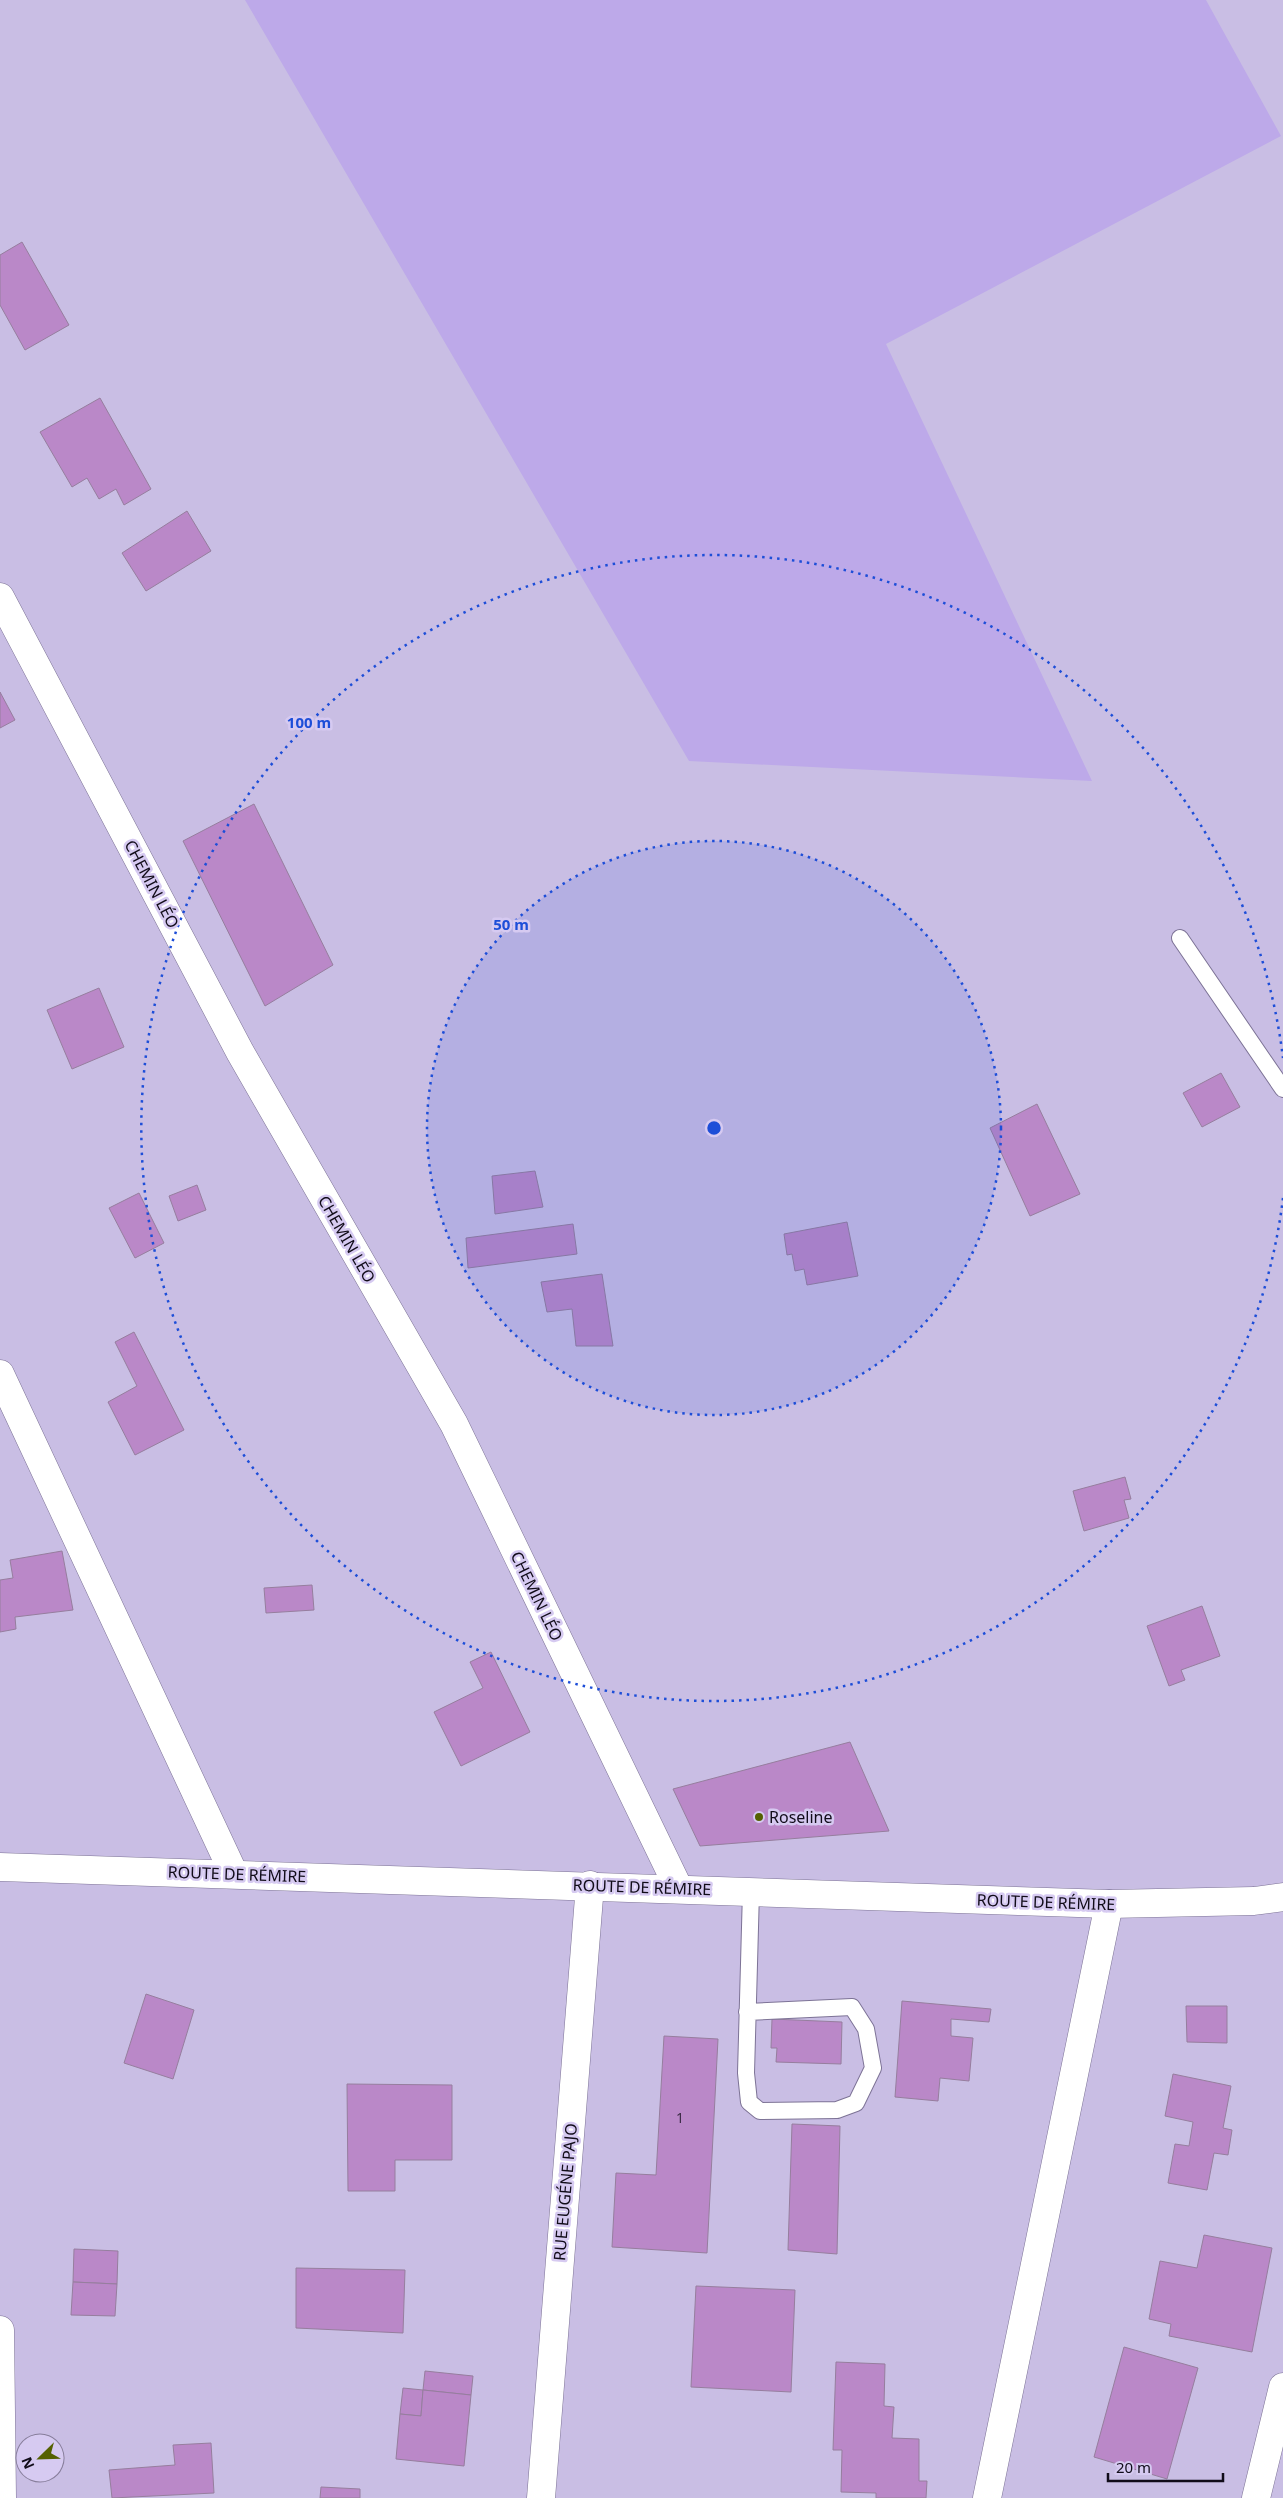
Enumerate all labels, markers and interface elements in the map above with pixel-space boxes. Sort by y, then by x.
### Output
text: 100 m [287,712,331,732]
street label: CHEMIN LÉO [120,836,184,932]
text: 50 m [493,914,529,934]
centre of rings [705,1119,723,1137]
street label: CHEMIN LÉO [313,1192,381,1286]
street label: CHEMIN LÉO [506,1548,568,1644]
place label: Roseline [769,1806,833,1828]
marker: Roseline [753,1811,765,1823]
street label: ROUTE DE RÉMIRE [167,1861,307,1887]
street label: ROUTE DE RÉMIRE [572,1874,712,1900]
street label: ROUTE DE RÉMIRE [976,1889,1116,1915]
house number: 1 [676,2108,684,2127]
street label: RUE EUGÉNE PAJO [548,2122,582,2262]
north arrow [15,2433,65,2483]
scale bar [1108,2450,1223,2482]
text: N [17,2454,39,2472]
text: 20 m [1116,2457,1151,2477]

